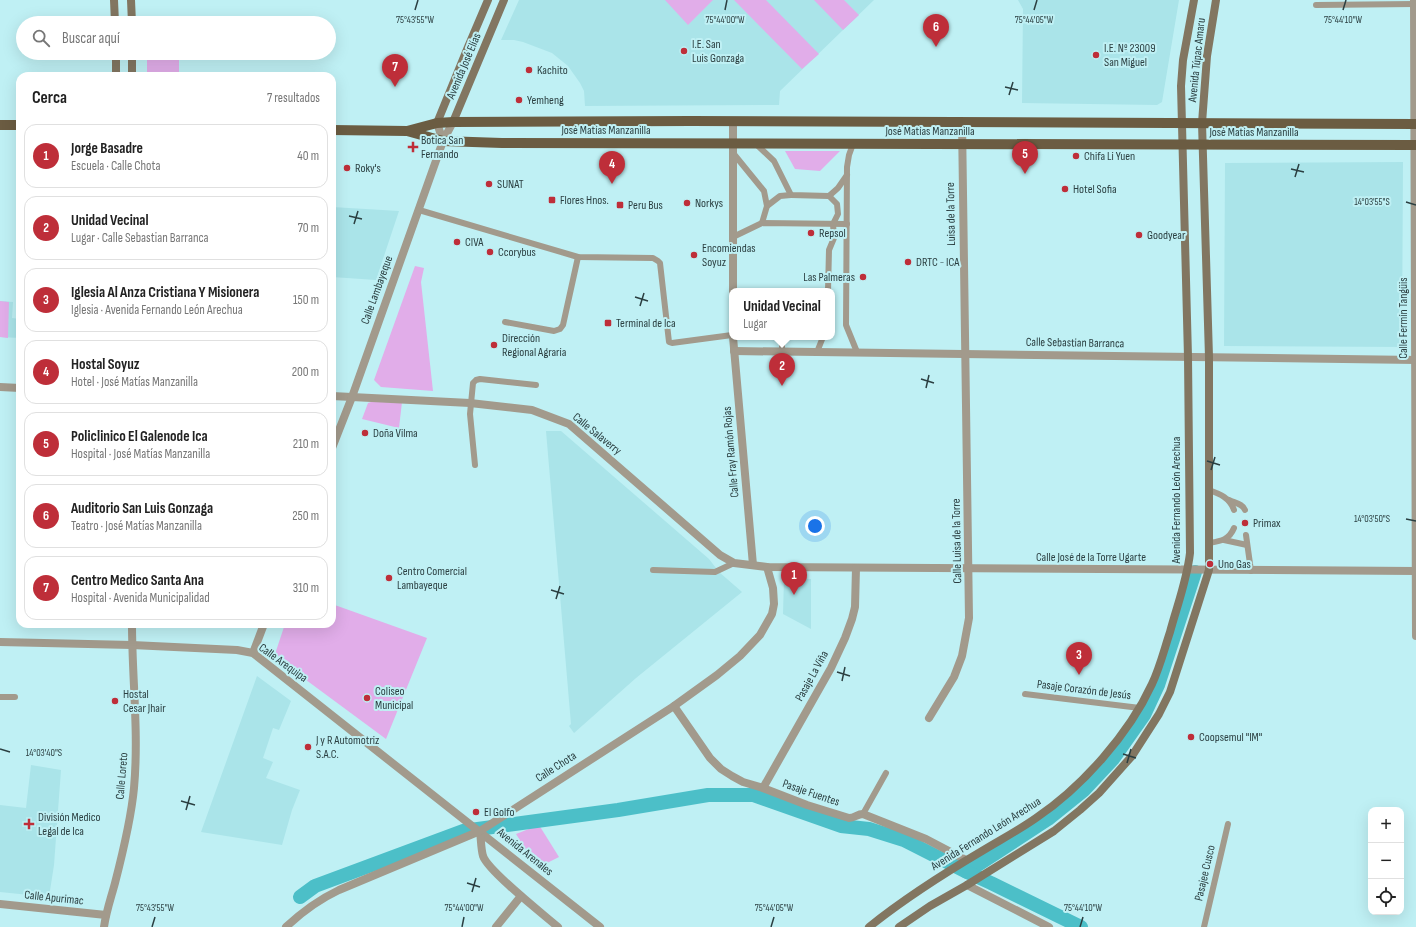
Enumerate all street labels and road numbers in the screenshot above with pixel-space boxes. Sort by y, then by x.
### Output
street label: Avenida Túpac Amaru [1185,17,1209,104]
street label: Avenida José Elías [443,31,485,102]
street label: José Matías Manzanilla [560,123,651,138]
street label: José Matías Manzanilla [884,124,975,139]
street label: José Matías Manzanilla [1208,125,1299,140]
street label: Luisa de la Torre [943,182,959,246]
street label: Calle Lambayeque [358,253,396,326]
street label: Calle Fermín Tangüis [1396,277,1411,359]
street label: Calle Sebastian Barranca [1026,335,1125,351]
street label: Calle Fray Ramón Rojas [720,406,742,498]
street label: Calle Salaverry [569,410,625,459]
street label: Avenida Fernando León Arechua [1169,436,1184,564]
street label: Calle Luisa de la Torre [949,498,965,584]
street label: Calle José de la Torre Ugarte [1036,550,1146,565]
street label: Calle Arequipa [256,640,311,686]
street label: Pasaje La Viña [792,648,832,704]
street label: Pasaje Corazón de Jesús [1036,677,1132,703]
street label: Calle Chota [533,748,580,786]
street label: Calle Loreto [112,752,132,800]
street label: Pasaje Fuentes [780,776,842,810]
street label: Avenida Fernando León Arechua [927,794,1044,875]
street label: Avenida Arenales [493,824,556,879]
street label: Pasajee Cusco [1191,844,1219,902]
street label: Calle Apurimac [24,887,85,909]

